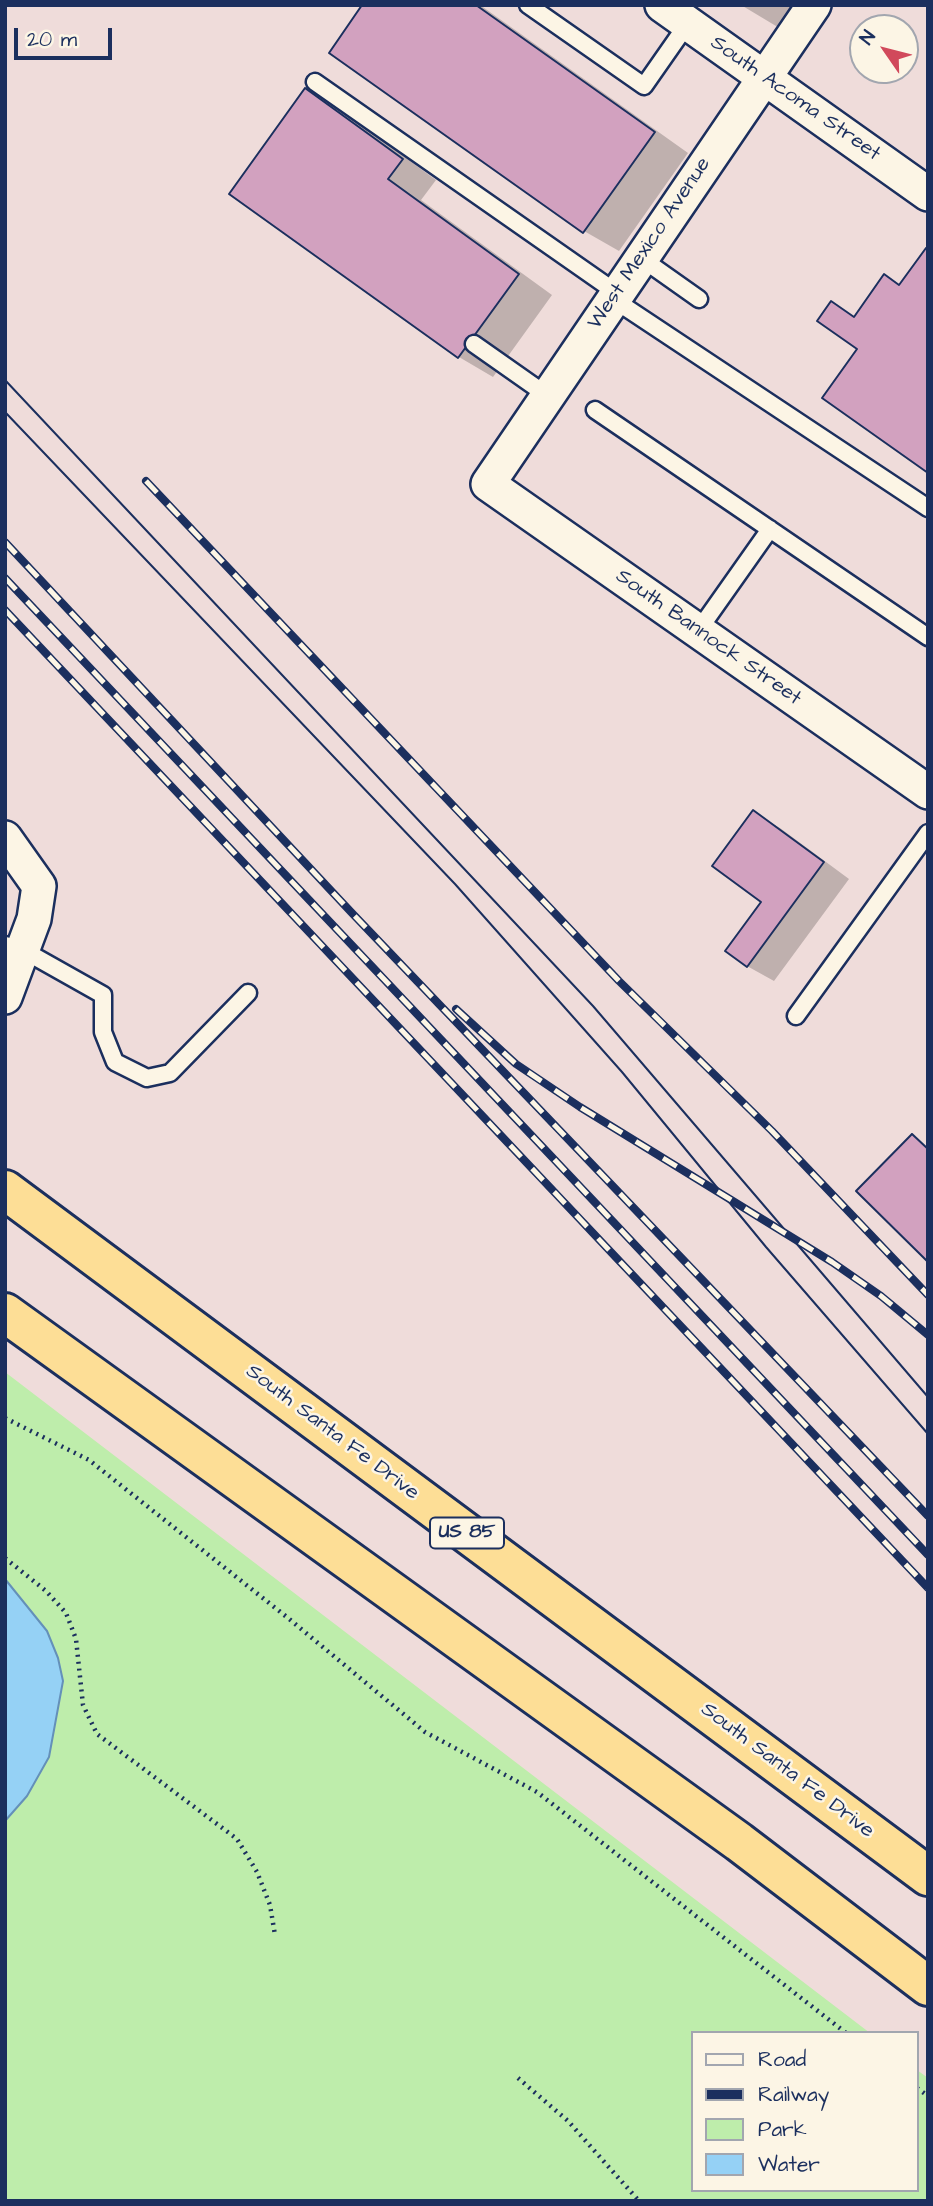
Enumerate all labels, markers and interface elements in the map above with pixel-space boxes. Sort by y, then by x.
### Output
scale bar [18,14,116,58]
north arrow [849,14,919,84]
text: 20 m [27,25,77,54]
text: N [854,25,882,50]
street label: South Acoma Street [705,31,885,167]
street label: West Mexico Avenue [583,153,717,335]
street label: South Bannock Street [610,564,806,712]
street label: South Santa Fe Drive [240,1360,424,1506]
road number: US 85 [430,1518,504,1548]
street label: South Santa Fe Drive [695,1698,879,1844]
legend [692,2031,919,2192]
text: Road [758,2045,806,2074]
text: Railway [758,2080,829,2109]
text: Park [758,2115,807,2144]
text: Water [758,2150,820,2179]

